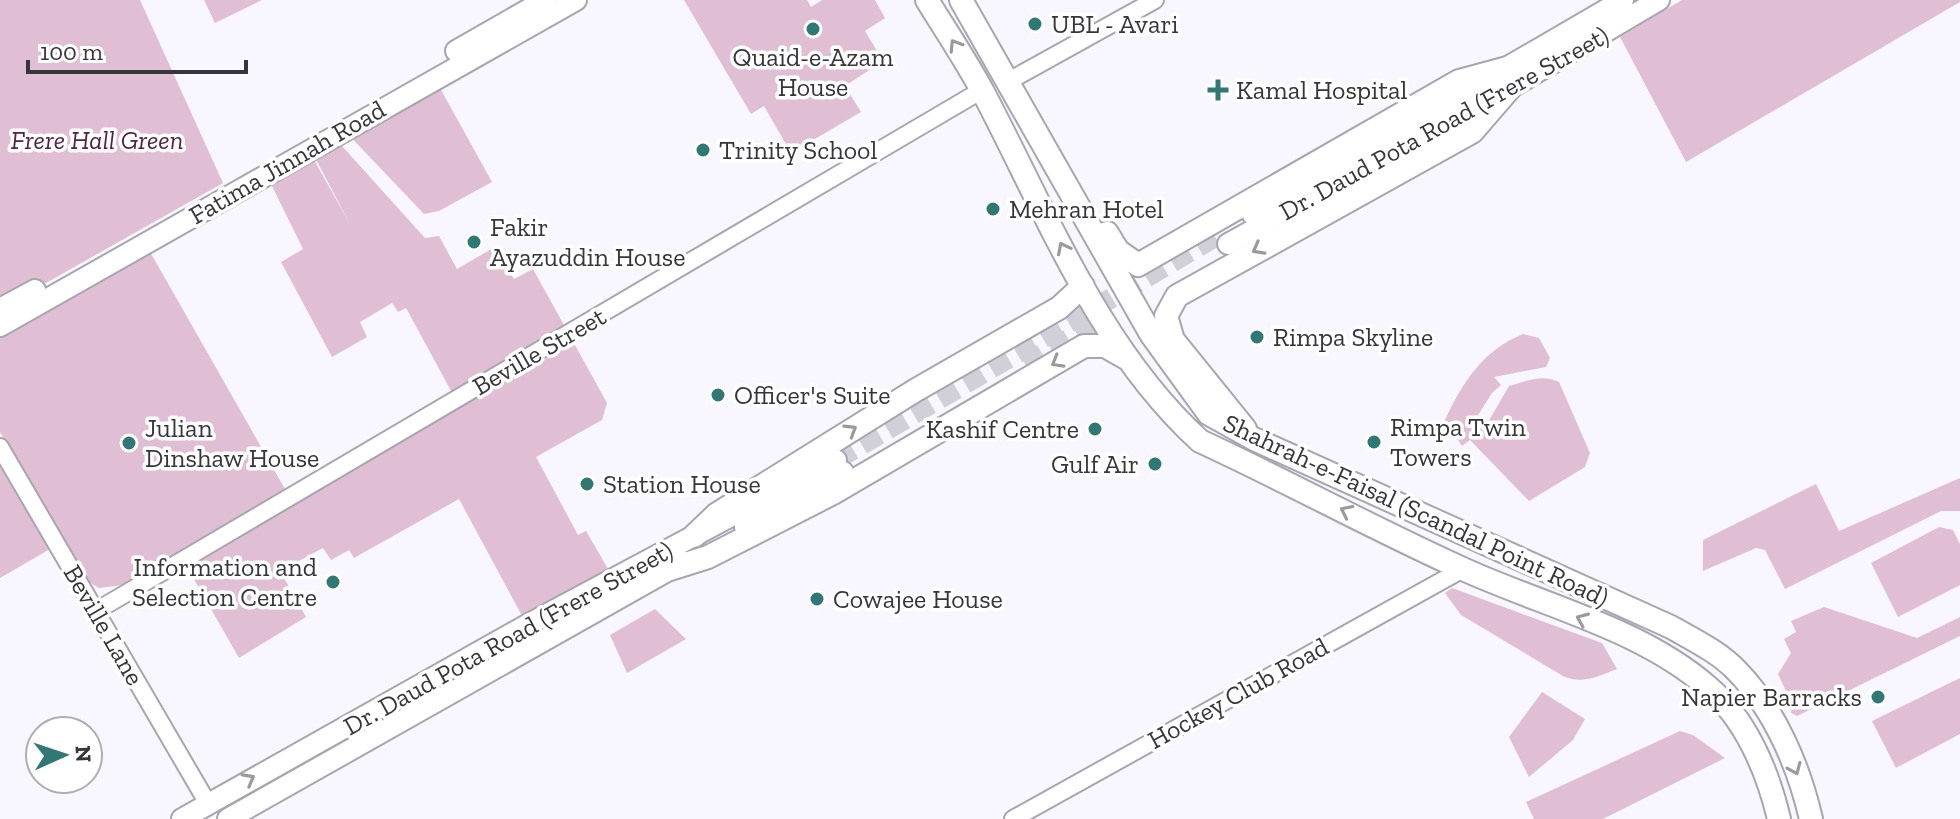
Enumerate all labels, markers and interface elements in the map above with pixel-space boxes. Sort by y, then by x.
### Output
place label: UBL - Avari [1051,8,1179,40]
marker: UBL - Avari [1026,15,1044,33]
street label: Dr. Daud Pota Road (Frere Street) [1274,19,1614,227]
marker: Quaid-e-Azam House [804,20,822,38]
scale bar [28,24,246,74]
text: 100 m [40,37,103,66]
one-way arrow [949,39,964,54]
place label: Quaid-e-Azam House [733,41,894,103]
place label: Kamal Hospital [1236,74,1408,106]
marker: Kamal Hospital [1207,79,1229,101]
street label: Fatima Jinnah Road [183,93,391,231]
park label: Frere Hall Green [11,124,183,156]
place label: Trinity School [719,134,877,166]
marker: Trinity School [694,141,712,159]
place label: Mehran Hotel [1009,193,1164,225]
marker: Mehran Hotel [984,200,1002,218]
place label: Fakir Ayazuddin House [490,211,685,273]
marker: Fakir Ayazuddin House [465,233,483,251]
one-way arrow [1252,239,1267,255]
one-way arrow [1058,241,1073,256]
street label: Beville Street [467,300,612,402]
place label: Rimpa Skyline [1273,321,1433,353]
marker: Rimpa Skyline [1248,328,1266,346]
one-way arrow [1051,352,1066,368]
place label: Officer's Suite [734,379,890,411]
marker: Officer's Suite [709,386,727,404]
street label: Shahrah-e-Faisal (Scandal Point Road) [1218,406,1614,614]
place label: Rimpa Twin Towers [1390,411,1526,473]
place label: Julian Dinshaw House [145,412,319,474]
place label: Kashif Centre [926,413,1079,445]
marker: Kashif Centre [1086,420,1104,438]
one-way arrow [842,425,857,440]
marker: Rimpa Twin Towers [1365,433,1383,451]
marker: Julian Dinshaw House [120,434,138,452]
place label: Gulf Air [1051,448,1139,480]
marker: Gulf Air [1146,455,1164,473]
place label: Station House [603,468,761,500]
marker: Station House [578,475,596,493]
one-way arrow [1339,505,1354,521]
street label: Dr. Daud Pota Road (Frere Street) [338,534,678,742]
place label: Information and Selection Centre [132,551,317,613]
street label: Beville Lane [57,559,151,691]
marker: Information and Selection Centre [324,573,342,591]
place label: Cowajee House [833,583,1003,615]
marker: Cowajee House [808,590,826,608]
one-way arrow [1576,612,1590,628]
street label: Hockey Club Road [1142,630,1334,756]
place label: Napier Barracks [1681,681,1862,713]
marker: Napier Barracks [1869,688,1887,706]
north arrow [24,715,104,795]
text: N [70,745,97,763]
one-way arrow [1785,761,1801,775]
one-way arrow [240,773,255,789]

